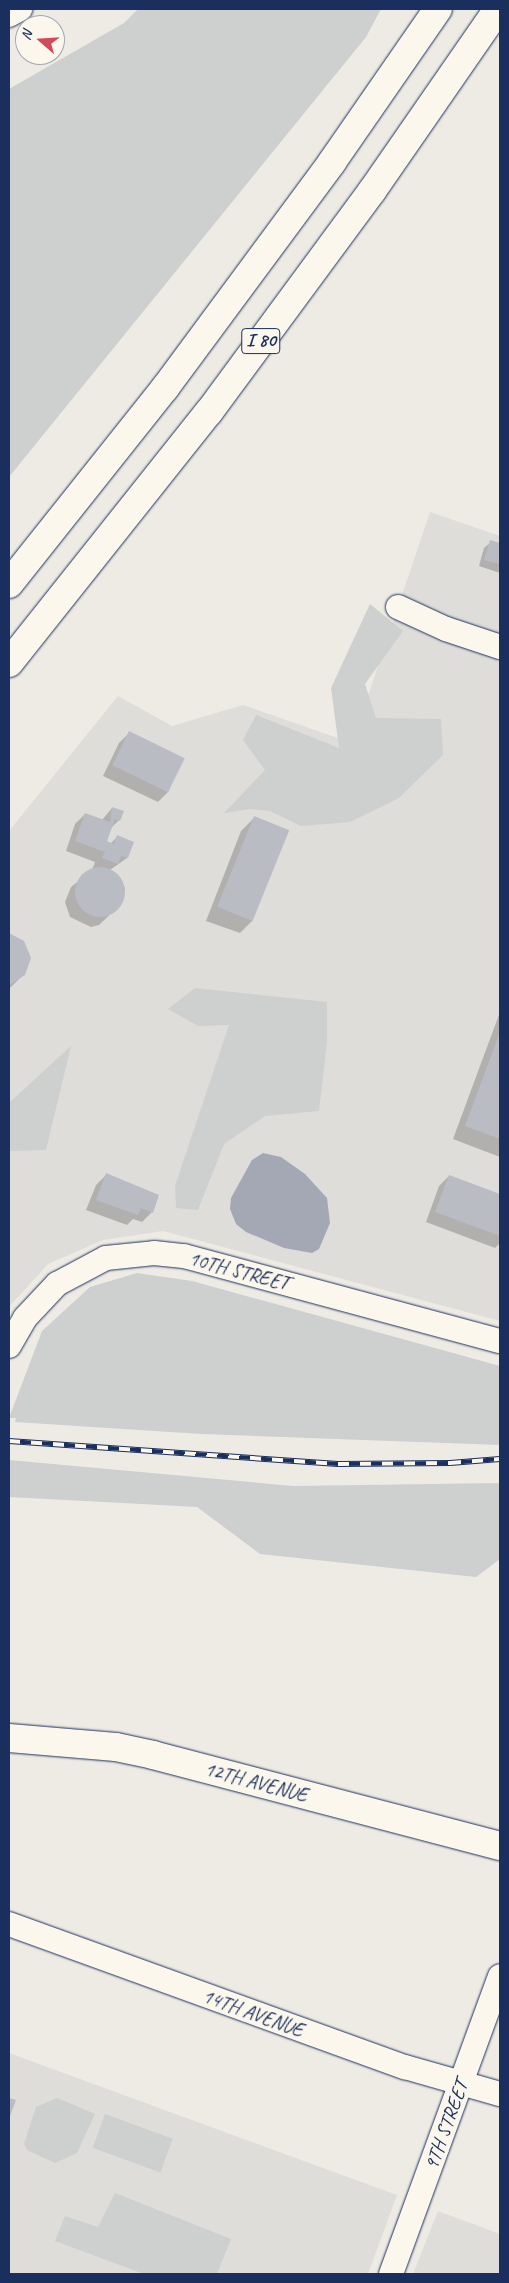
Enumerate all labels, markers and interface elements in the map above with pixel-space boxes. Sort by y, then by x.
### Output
north arrow [15,15,65,65]
text: N [17,28,36,42]
road number: I 80 [241,324,281,358]
street label: 10TH STREET [187,1246,291,1296]
street label: 12TH AVENUE [203,1757,309,1807]
street label: 14TH AVENUE [200,1984,306,2042]
street label: 9TH STREET [419,2077,473,2173]

